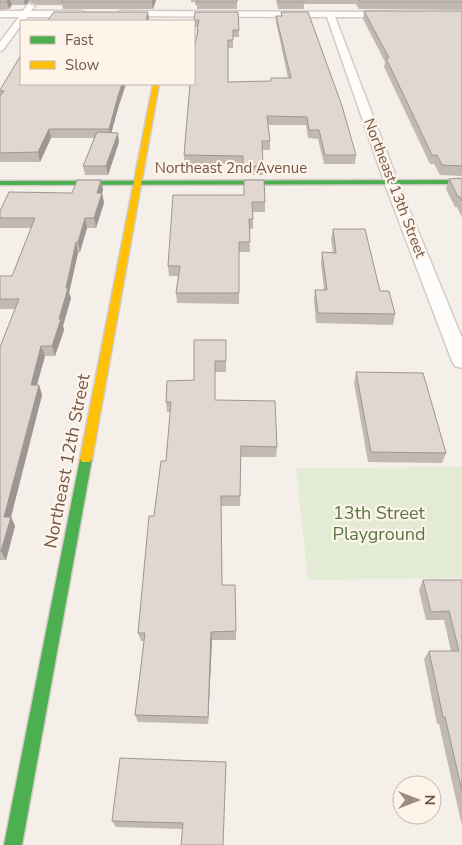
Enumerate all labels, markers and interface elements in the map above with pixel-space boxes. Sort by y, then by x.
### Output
legend [20,20,195,85]
text: Fast [65,30,94,50]
text: Slow [65,55,100,75]
street label: Northeast 13th Street [359,115,431,261]
street label: Northeast 2nd Avenue [155,158,307,178]
street label: Northeast 12th Street [38,371,96,550]
park label: 13th Street Playground [333,501,426,546]
north arrow [392,775,442,825]
text: N [420,795,439,805]

